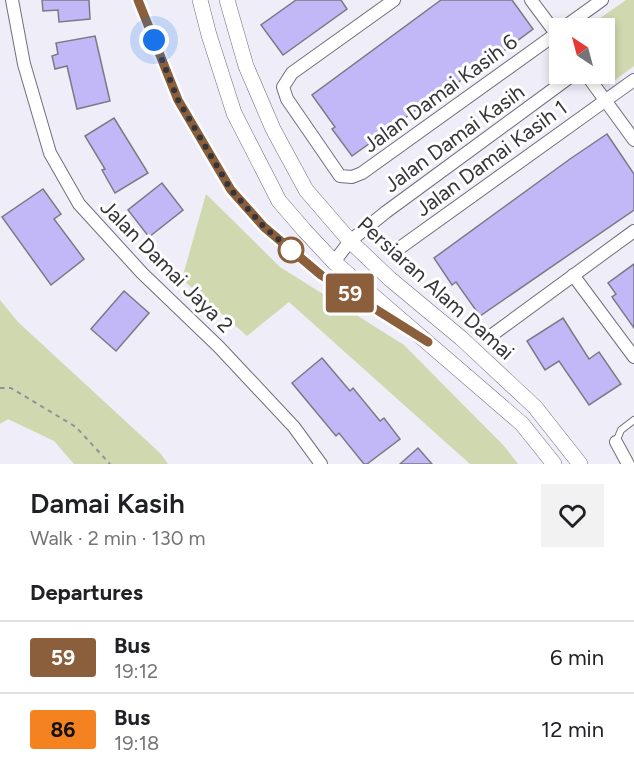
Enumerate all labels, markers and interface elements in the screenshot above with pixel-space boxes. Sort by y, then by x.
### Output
north arrow [549,18,615,84]
map controls [549,18,615,84]
your location [139,25,169,55]
street label: Jalan Damai Kasih 6 [358,29,522,157]
street label: Jalan Damai Kasih [379,79,529,197]
street label: Jalan Damai Kasih 1 [410,95,572,221]
street label: Jalan Damai Jaya 2 [95,194,239,338]
street label: Persiaran Alam Damai [353,211,519,365]
unlabelled marker [278,237,304,263]
line badge: 59 [323,274,377,312]
text: 59 [338,281,362,306]
button: heart [541,484,604,547]
text: Damai Kasih [30,486,185,520]
text: Walk · 2 min · 130 m [30,526,205,550]
text: Departures [30,579,143,606]
text: Bus [114,632,150,659]
text: 6 min [550,644,604,671]
text: 59 [51,645,75,670]
text: 19:12 [114,659,158,683]
text: Bus [114,704,150,731]
text: 12 min [541,716,604,743]
text: 86 [50,717,76,742]
text: 19:18 [114,731,159,755]

